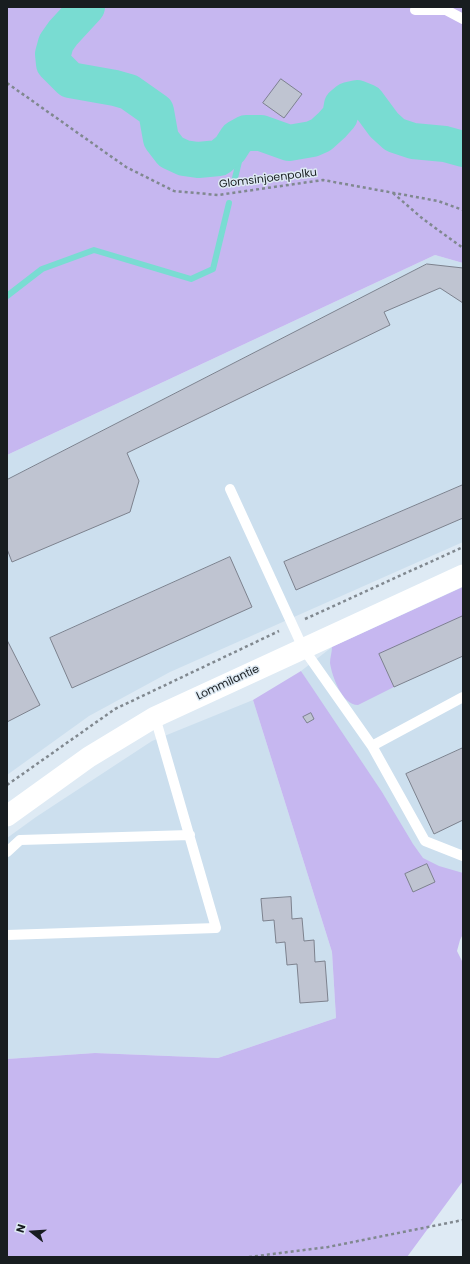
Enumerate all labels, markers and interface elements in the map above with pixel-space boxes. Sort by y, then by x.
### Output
street label: Glomsinjoenpolku [218,166,318,192]
street label: Lommilantie [194,663,262,703]
north arrow [12,1212,52,1252]
text: N [12,1222,29,1235]

